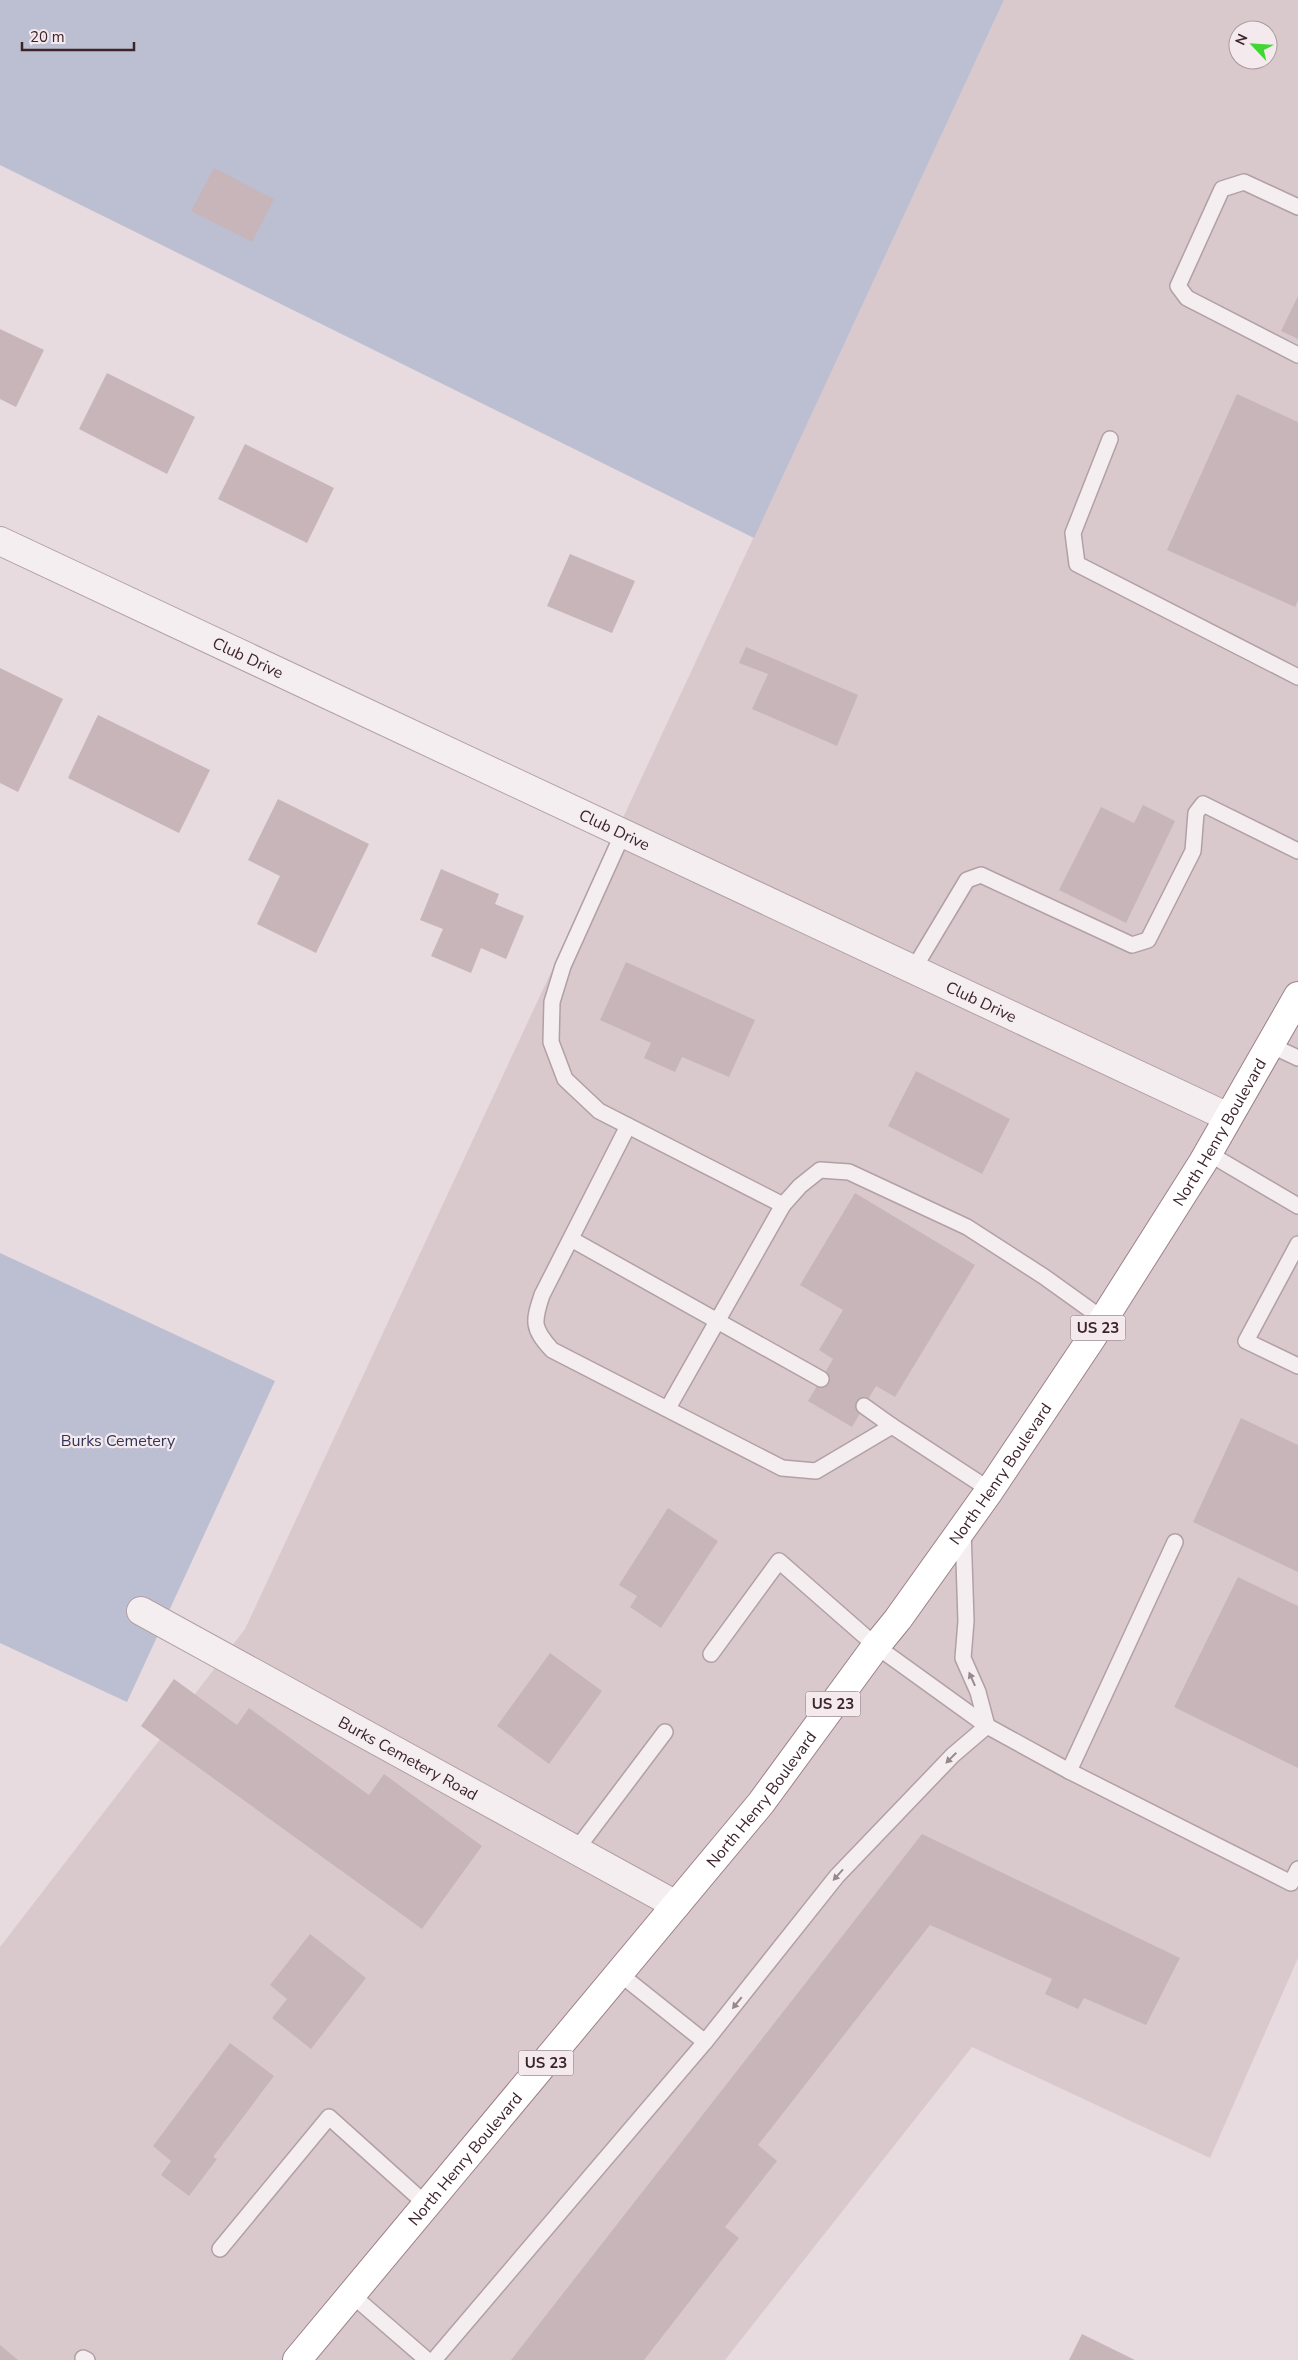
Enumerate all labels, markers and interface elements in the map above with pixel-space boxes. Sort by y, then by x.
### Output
scale bar [22,20,135,52]
north arrow [1228,20,1278,70]
text: 20 m [30,27,65,47]
text: N [1231,31,1252,48]
street label: Club Drive [209,632,287,684]
street label: Club Drive [575,804,653,856]
street label: Club Drive [942,976,1020,1028]
street label: North Henry Boulevard [1168,1055,1272,1210]
road number: US 23 [1070,1316,1126,1340]
street label: North Henry Boulevard [944,1399,1057,1550]
park label: Burks Cemetery [61,1430,176,1452]
one-way arrow [968,1672,976,1686]
road number: US 23 [806,1692,860,1716]
street label: Burks Cemetery Road [334,1712,482,1806]
street label: North Henry Boulevard [702,1727,822,1873]
one-way arrow [945,1752,957,1764]
one-way arrow [832,1869,844,1881]
one-way arrow [732,1996,743,2009]
road number: US 23 [518,2050,574,2076]
street label: North Henry Boulevard [403,2088,528,2231]

